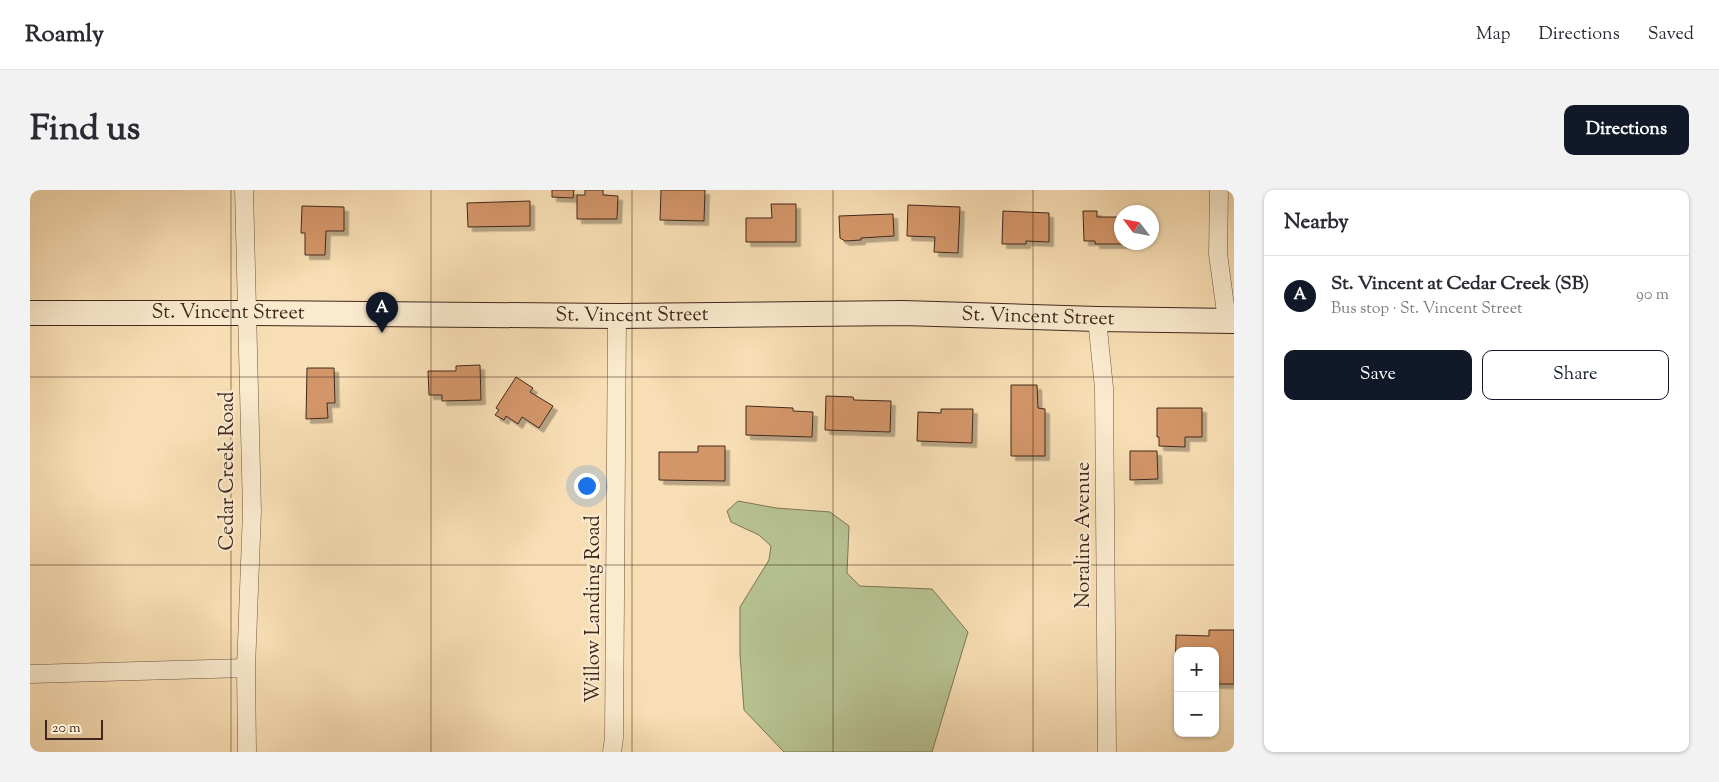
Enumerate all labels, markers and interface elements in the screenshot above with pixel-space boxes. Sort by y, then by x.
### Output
text: Roamly [25,18,104,52]
text: Map [1476,22,1511,48]
text: Directions [1539,22,1620,48]
text: Saved [1648,22,1694,48]
text: Find us [30,105,140,156]
button: Directions [1564,105,1689,155]
north arrow [1114,205,1159,250]
text: Nearby [1284,208,1349,238]
text: St. Vincent at Cedar Creek (SB) [1331,271,1589,298]
text: A [1294,284,1307,307]
text: 90 m [1636,284,1669,307]
pin: A [366,292,398,333]
text: Bus stop · St. Vincent Street [1331,298,1523,321]
street label: St. Vincent Street [151,299,305,328]
street label: St. Vincent Street [961,300,1115,334]
street label: St. Vincent Street [555,301,709,331]
button: Save [1284,350,1472,400]
button: Share [1482,350,1669,400]
street label: Cedar Creek Road [214,392,243,550]
street label: Noraline Avenue [1070,462,1099,608]
your location [574,473,600,499]
street label: Willow Landing Road [580,515,609,703]
map controls [1174,647,1219,737]
button: + [1174,647,1219,692]
button: − [1174,692,1219,737]
scale bar [45,717,102,740]
text: 20 m [52,719,81,739]

